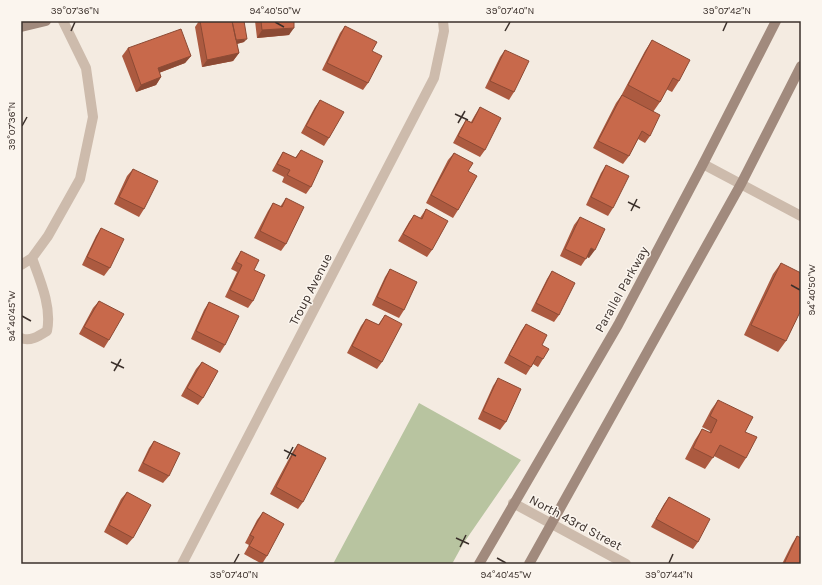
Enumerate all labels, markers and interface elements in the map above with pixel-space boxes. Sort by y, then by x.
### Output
text: 39°07'36"N [51,5,99,17]
text: 94°40'50"W [249,5,301,17]
text: 39°07'40"N [486,5,534,17]
text: 39°07'42"N [703,5,751,17]
text: 39°07'36"N [6,102,18,150]
street label: Parallel Parkway [592,244,651,335]
street label: Troup Avenue [286,250,335,328]
text: 94°40'50"W [806,264,818,316]
text: 94°40'45"W [6,291,18,341]
street label: North 43rd Street [527,492,625,553]
text: 39°07'40"N [210,569,258,581]
text: 94°40'45"W [481,569,531,581]
text: 39°07'44"N [645,569,693,581]

